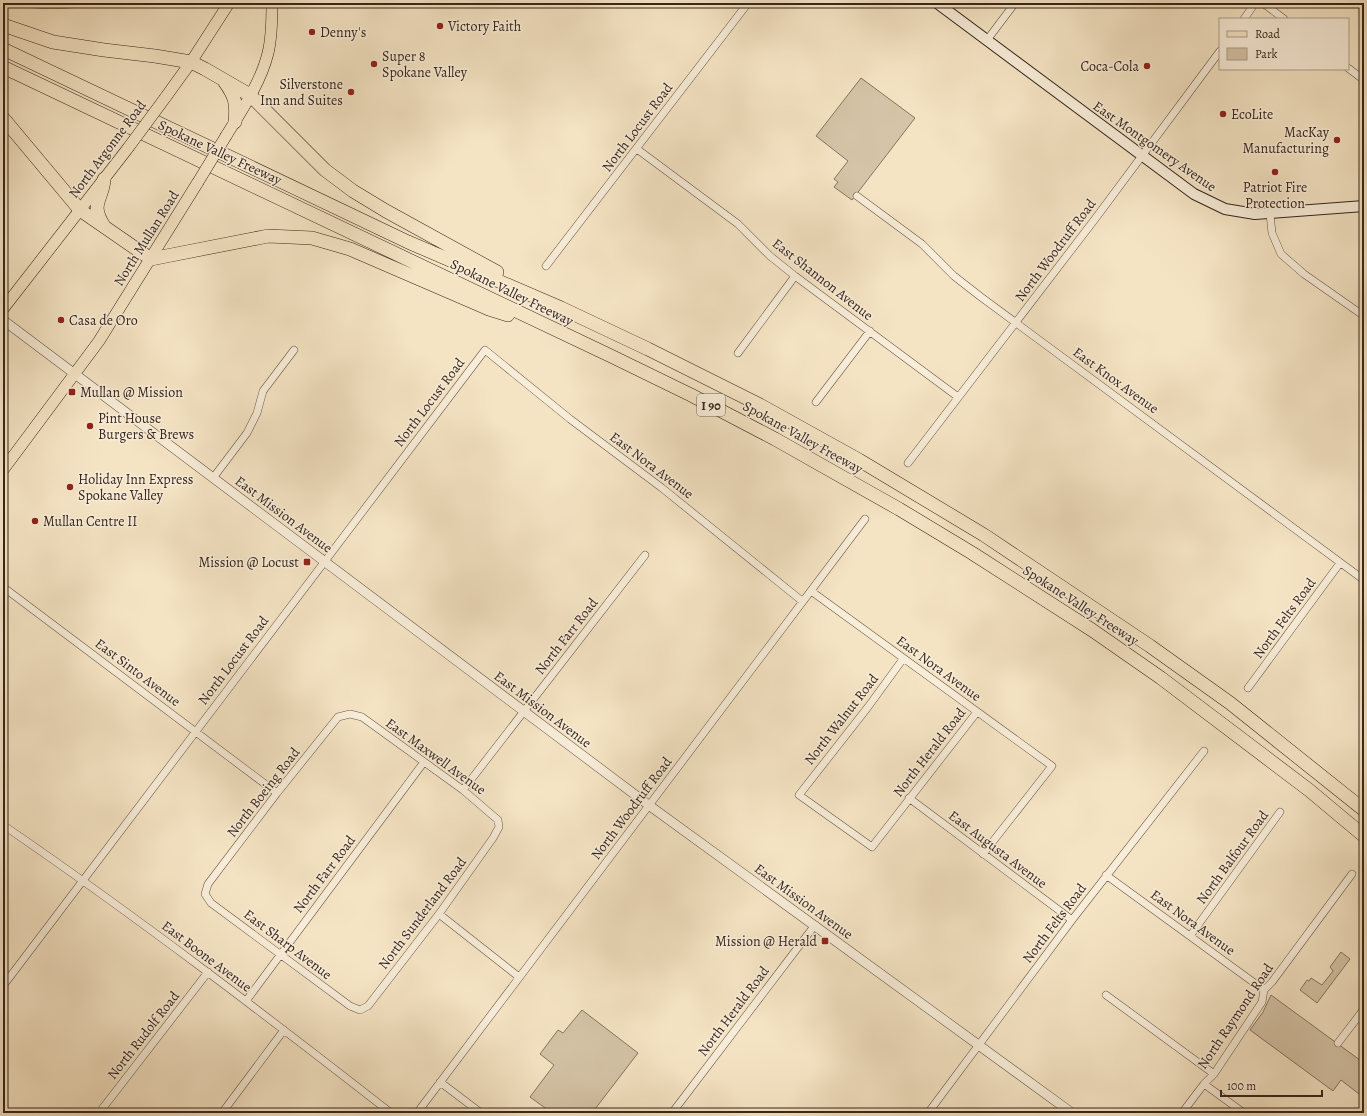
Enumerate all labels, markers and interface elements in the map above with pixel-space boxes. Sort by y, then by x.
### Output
place label: Victory Faith [447,17,522,36]
legend [1219,18,1349,70]
marker: Victory Faith [435,21,445,31]
place label: Denny's [320,23,366,42]
text: Road [1255,26,1281,42]
marker: Denny's [307,27,317,37]
text: Park [1255,46,1278,62]
place label: Super 8 Spokane Valley [382,47,468,82]
place label: Coca-Cola [1081,57,1139,76]
marker: Super 8 Spokane Valley [369,59,379,69]
marker: Coca-Cola [1142,61,1152,71]
place label: Silverstone Inn and Suites [260,75,343,110]
street label: North Locust Road [598,79,677,176]
marker: Silverstone Inn and Suites [346,87,356,97]
street label: North Argonne Road [64,96,151,202]
street label: East Montgomery Avenue [1089,97,1220,196]
place label: EcoLite [1231,105,1273,124]
marker: EcoLite [1218,109,1228,119]
street label: Spokane Valley Freeway [155,115,285,190]
place label: MacKay Manufacturing [1242,123,1330,158]
marker: MacKay Manufacturing [1332,135,1342,145]
marker: Patriot Fire Protection [1270,167,1280,177]
place label: Patriot Fire Protection [1243,178,1307,213]
street label: North Mullan Road [109,187,184,290]
street label: North Woodruff Road [1010,195,1101,306]
street label: East Shannon Avenue [768,234,877,325]
street label: Spokane Valley Freeway [447,254,577,331]
place label: Casa de Oro [69,311,138,330]
marker: Casa de Oro [56,315,66,325]
street label: East Knox Avenue [1069,343,1162,418]
street label: North Locust Road [390,354,469,451]
place label: Mullan @ Mission [80,383,183,402]
marker: Mullan @ Mission [67,387,77,397]
road number: I 90 [697,394,725,416]
street label: Spokane Valley Freeway [739,397,867,479]
place label: Pint House Burgers & Brews [98,409,194,444]
marker: Pint House Burgers & Brews [85,421,95,431]
street label: East Nora Avenue [606,428,698,503]
place label: Holiday Inn Express Spokane Valley [78,470,194,505]
street label: East Mission Avenue [231,471,336,557]
marker: Holiday Inn Express Spokane Valley [65,482,75,492]
place label: Mullan Centre II [43,512,137,531]
marker: Mullan Centre II [30,516,40,526]
place label: Mission @ Locust [198,553,299,572]
marker: Mission @ Locust [302,557,312,567]
street label: Spokane Valley Freeway [1019,561,1143,650]
street label: North Felts Road [1249,574,1320,662]
street label: North Farr Road [530,594,603,679]
street label: North Locust Road [194,612,273,709]
street label: East Nora Avenue [892,631,985,706]
street label: East Sinto Avenue [91,634,184,711]
street label: East Mission Avenue [490,666,595,752]
street label: North Walnut Road [800,669,883,769]
street label: North Herald Road [889,703,970,801]
street label: East Maxwell Avenue [382,714,490,799]
street label: North Boeing Road [222,743,305,841]
street label: North Woodruff Road [586,753,677,864]
street label: East Augusta Avenue [945,806,1051,893]
street label: North Balfour Road [1192,806,1273,908]
street label: North Farr Road [289,831,360,917]
street label: North Sunderland Road [374,853,471,973]
street label: East Mission Avenue [751,859,857,944]
street label: North Felts Road [1018,879,1091,967]
street label: East Nora Avenue [1146,885,1239,960]
street label: East Sharp Avenue [240,905,336,984]
street label: East Boone Avenue [158,916,256,997]
place label: Mission @ Herald [715,932,817,951]
marker: Mission @ Herald [820,936,830,946]
street label: North Raymond Road [1193,959,1278,1073]
street label: North Herald Road [693,962,774,1060]
street label: North Rudolf Road [103,987,184,1083]
scale bar [1221,1072,1322,1098]
text: 100 m [1227,1078,1256,1094]

